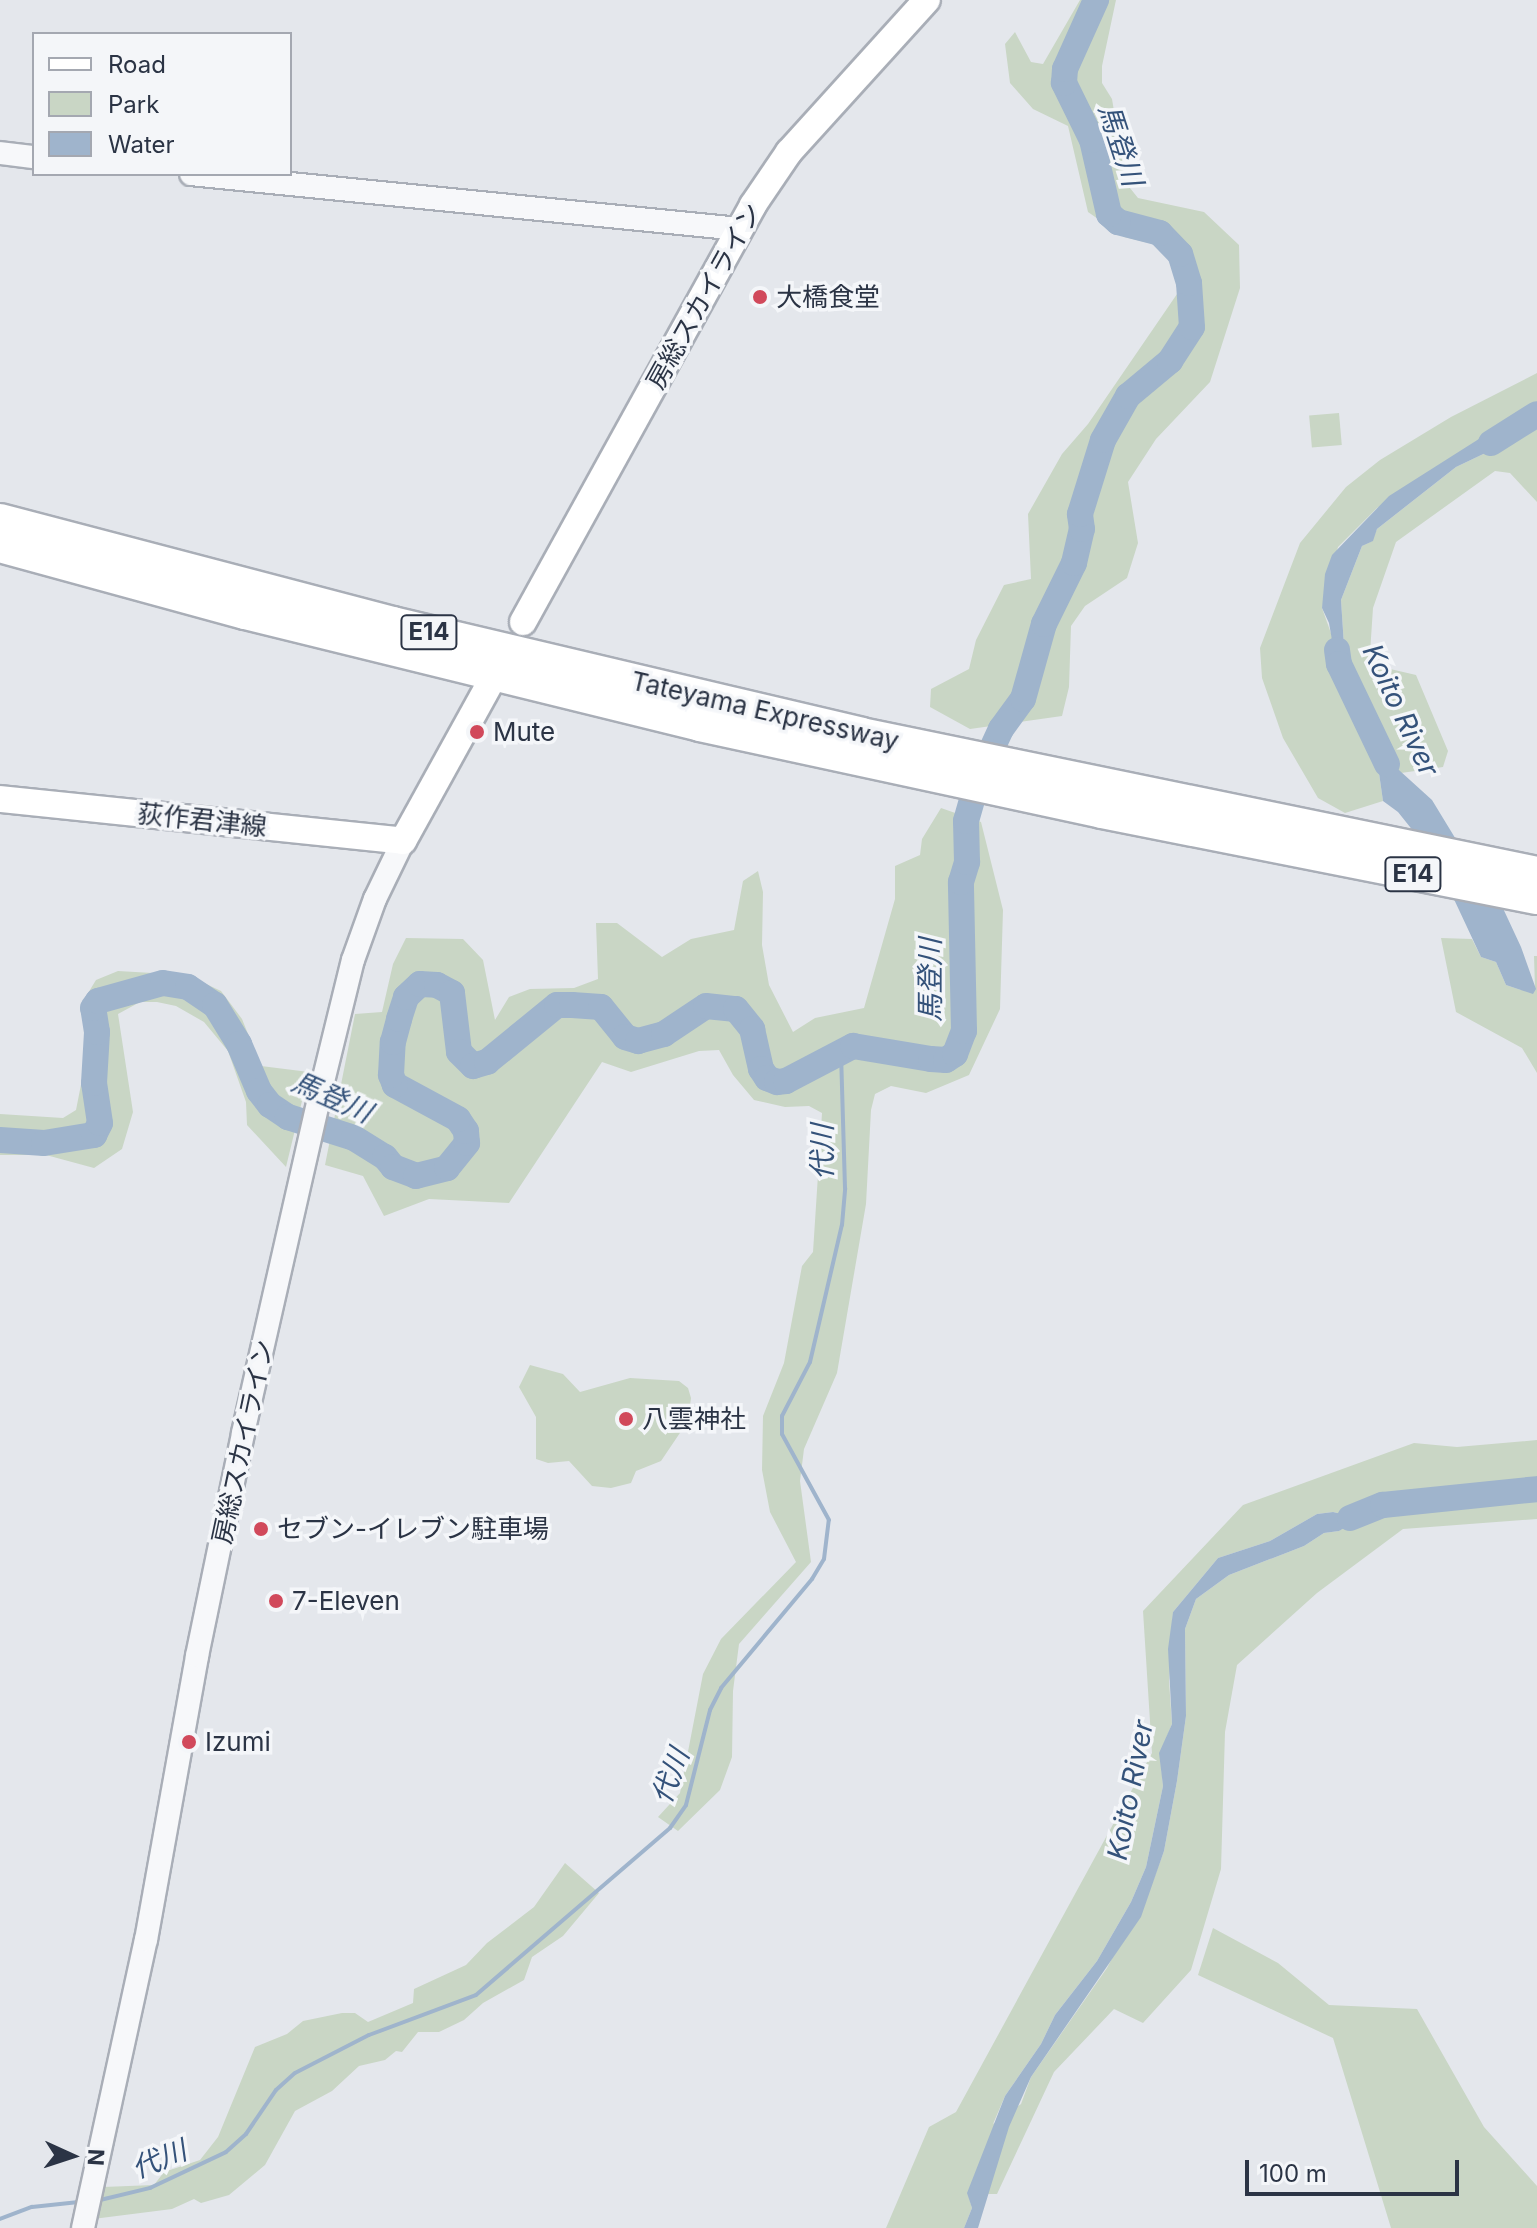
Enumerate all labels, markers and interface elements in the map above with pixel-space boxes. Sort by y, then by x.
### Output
legend [32,32,292,176]
text: Road [108,50,166,79]
text: Park [108,90,159,119]
water label: 馬登川 [1092,100,1150,190]
text: Water [108,130,175,159]
street label: 房総スカイライン [640,197,768,395]
place label: 大橋食堂 [776,281,880,313]
marker: 大橋食堂 [751,288,769,306]
road number: E14 [399,612,459,652]
water label: Koito River [1356,639,1446,781]
street label: Tateyama Expressway [628,665,902,757]
place label: Mute [493,716,555,748]
marker: Mute [468,723,486,741]
street label: 荻作君津線 [136,798,268,842]
road number: E14 [1383,854,1443,894]
water label: 馬登川 [913,938,947,1022]
water label: 馬登川 [287,1065,377,1129]
water label: 代川 [805,1124,839,1180]
street label: 房総スカイライン [206,1337,280,1547]
place label: 八雲神社 [642,1403,746,1435]
marker: 八雲神社 [617,1410,635,1428]
place label: セブン-イレブン駐車場 [277,1513,549,1545]
marker: セブン-イレブン駐車場 [252,1520,270,1538]
place label: 7-Eleven [292,1585,400,1617]
marker: 7-Eleven [267,1592,285,1610]
water label: Koito River [1100,1717,1160,1863]
place label: Izumi [205,1726,271,1758]
marker: Izumi [180,1733,198,1751]
water label: 代川 [644,1744,696,1808]
north arrow [32,2116,112,2196]
water label: 代川 [127,2133,191,2185]
scale bar [1249,2144,1463,2194]
text: N [83,2148,109,2166]
text: 100 m [1259,2159,1327,2188]

